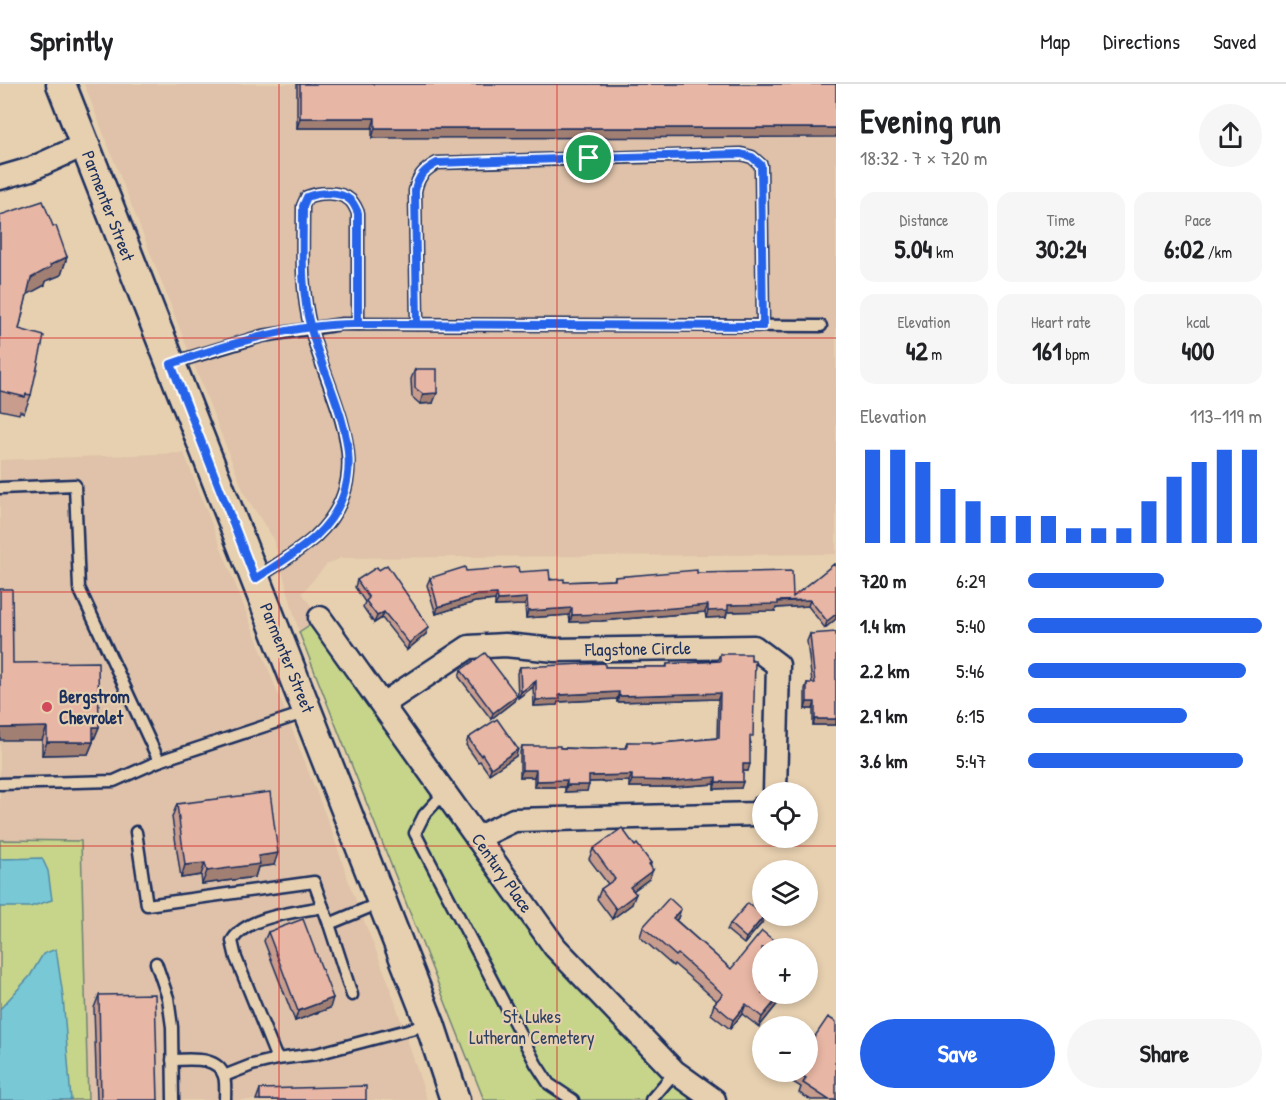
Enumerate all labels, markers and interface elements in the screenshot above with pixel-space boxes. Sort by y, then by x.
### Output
text: Sprintly [30,22,113,60]
text: Map [1040,27,1070,56]
text: Directions [1103,27,1180,56]
text: Saved [1213,27,1256,56]
text: Evening run [860,99,1001,143]
button: share [1199,104,1262,167]
pin [563,132,614,183]
icon: arrive [572,141,605,174]
text: 18:32 · 7 × 720 m [860,144,987,171]
street label: Parmenter Street [76,147,141,265]
text: Distance [900,209,948,231]
text: Time [1047,209,1075,231]
text: Pace [1185,209,1211,231]
text: 5.04 [894,231,932,266]
text: 30:24 [1035,231,1087,266]
text: 6:02 [1164,231,1204,266]
text: km [932,241,954,263]
text: /km [1204,241,1232,263]
text: Elevation [897,311,951,333]
text: Heart rate [1031,311,1091,333]
text: kcal [1186,311,1210,333]
text: 42 [906,333,928,368]
text: 161 [1032,333,1062,368]
text: 400 [1181,333,1215,368]
text: m [928,343,942,365]
text: bpm [1062,343,1090,365]
text: Elevation [860,402,926,429]
text: 113–119 m [1190,402,1262,429]
text: 720 m [860,567,906,594]
text: 6:29 [956,567,985,594]
street label: Parmenter Street [254,599,321,717]
text: 1.4 km [860,612,906,639]
text: 5:40 [956,612,986,639]
street label: Flagstone Circle [584,635,691,662]
text: 2.2 km [860,657,910,684]
text: 5:46 [956,657,985,684]
place label: Bergstrom Chevrolet [59,684,130,730]
marker: Bergstrom Chevrolet [40,700,54,714]
text: 2.9 km [860,702,907,729]
text: 6:15 [956,702,984,729]
text: 3.6 km [860,747,908,774]
text: 5:47 [956,747,987,774]
map controls [752,782,818,1082]
button: locate [752,782,818,848]
street label: Century Place [466,828,539,918]
button: layers [752,860,818,926]
button: + [752,938,818,1004]
park label: St. Lukes Lutheran Cemetery [469,1004,595,1050]
button: − [752,1016,818,1082]
button: Save [860,1019,1055,1088]
button: Share [1067,1019,1262,1088]

